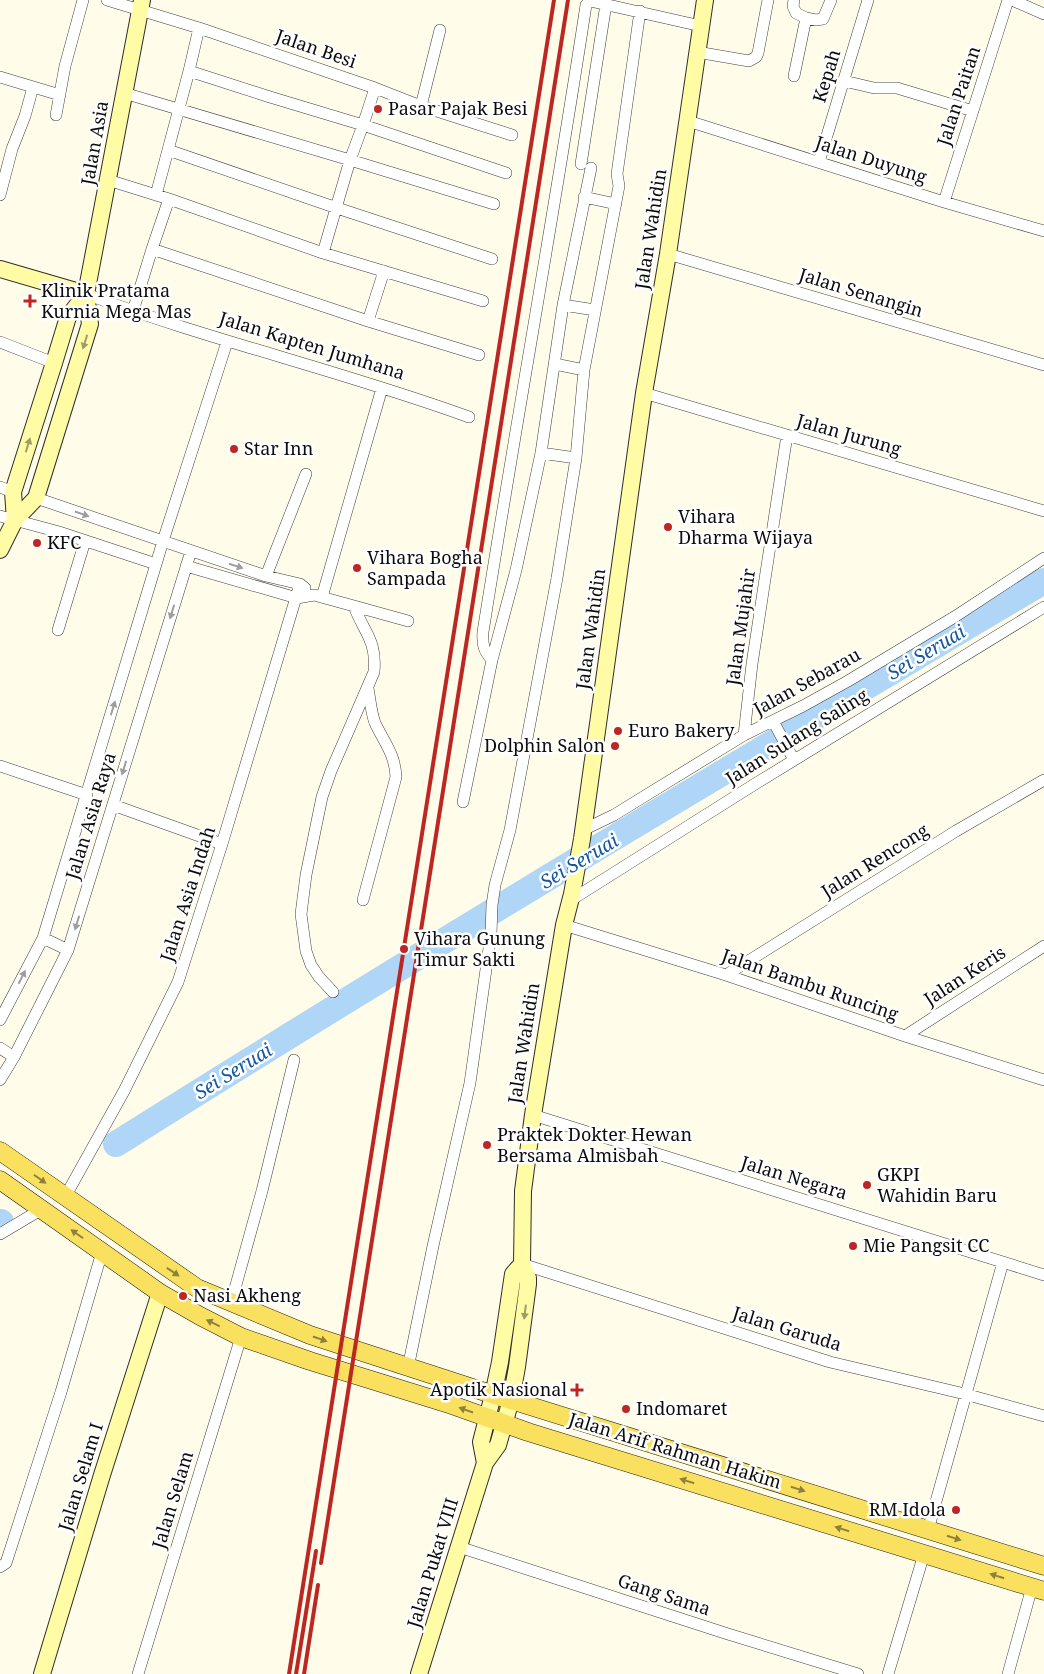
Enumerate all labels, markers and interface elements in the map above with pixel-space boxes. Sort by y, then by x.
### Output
street label: Jalan Besi [272,23,360,73]
street label: Jalan Paitan [930,42,986,150]
street label: Kepah [807,46,845,105]
place label: Pasar Pajak Besi [388,96,528,120]
street label: Jalan Asia [75,99,113,188]
marker: Pasar Pajak Besi [372,103,384,115]
street label: Jalan Duyung [811,129,930,188]
street label: Jalan Wahidin [628,166,671,292]
street label: Jalan Senangin [795,262,927,322]
place label: Klinik Pratama Kurnia Mega Mas [41,278,191,323]
marker: Klinik Pratama Kurnia Mega Mas [23,294,37,308]
street label: Jalan Kapten Jumhana [216,305,408,385]
one-way arrow [80,334,88,349]
street label: Jalan Jurung [793,407,905,460]
place label: Star Inn [244,436,314,460]
one-way arrow [24,438,32,453]
marker: Star Inn [228,443,240,455]
place label: Vihara Dharma Wijaya [678,504,813,549]
one-way arrow [75,511,90,518]
marker: Vihara Dharma Wijaya [662,521,674,533]
place label: KFC [47,530,81,554]
marker: KFC [31,537,43,549]
place label: Vihara Bogha Sampada [367,545,483,590]
marker: Vihara Bogha Sampada [351,562,363,574]
one-way arrow [229,563,244,570]
street label: Jalan Wahidin [570,566,610,692]
street label: Jalan Mujahir [720,566,760,688]
one-way arrow [168,605,175,620]
water label: Sei Seruai [882,618,970,686]
street label: Jalan Sebarau [748,642,865,721]
street label: Jalan Sulang Saling [720,682,873,790]
one-way arrow [110,700,118,715]
place label: Euro Bakery [628,718,735,742]
marker: Euro Bakery [612,725,624,737]
place label: Dolphin Salon [484,733,605,757]
marker: Dolphin Salon [609,740,621,752]
street label: Jalan Asia Raya [59,749,121,883]
one-way arrow [120,760,128,775]
street label: Jalan Rencong [815,817,933,903]
street label: Jalan Asia Indah [154,823,220,965]
water label: Sei Seruai [535,827,623,895]
one-way arrow [72,916,80,931]
place label: Vihara Gunung Timur Sakti [414,926,545,971]
street label: Jalan Keris [918,940,1010,1011]
street label: Jalan Bambu Runcing [718,942,902,1026]
marker: Vihara Gunung Timur Sakti [398,943,410,955]
one-way arrow [18,970,27,984]
street label: Jalan Wahidin [501,980,544,1106]
water label: Sei Seruai [189,1037,277,1105]
place label: Praktek Dokter Hewan Bersama Almisbah [497,1122,693,1167]
marker: Praktek Dokter Hewan Bersama Almisbah [481,1139,493,1151]
street label: Jalan Negara [737,1149,850,1205]
place label: GKPI Wahidin Baru [877,1162,997,1207]
one-way arrow [33,1174,47,1184]
marker: GKPI Wahidin Baru [861,1179,873,1191]
one-way arrow [70,1229,84,1239]
place label: Mie Pangsit CC [863,1233,989,1257]
marker: Mie Pangsit CC [847,1240,859,1252]
one-way arrow [166,1267,180,1277]
place label: Nasi Akheng [193,1283,301,1307]
marker: Nasi Akheng [177,1290,189,1302]
street label: Jalan Garuda [729,1300,845,1356]
one-way arrow [521,1304,529,1320]
one-way arrow [206,1318,220,1326]
one-way arrow [313,1336,328,1343]
place label: Apotik Nasional [430,1377,567,1401]
marker: Apotik Nasional [571,1384,583,1396]
place label: Indomaret [636,1396,727,1420]
marker: Indomaret [620,1403,632,1415]
one-way arrow [458,1406,473,1413]
street label: Jalan Arif Rahman Hakim [565,1406,785,1494]
street label: Jalan Selam I [52,1420,108,1535]
street label: Jalan Selam [146,1448,198,1552]
one-way arrow [679,1476,694,1484]
one-way arrow [791,1486,806,1494]
street label: Jalan Pukat VIII [401,1495,463,1631]
place label: RM Idola [869,1497,946,1521]
marker: RM Idola [950,1504,962,1516]
one-way arrow [834,1524,849,1532]
one-way arrow [946,1534,961,1542]
street label: Gang Sama [615,1568,714,1620]
one-way arrow [990,1572,1005,1580]

